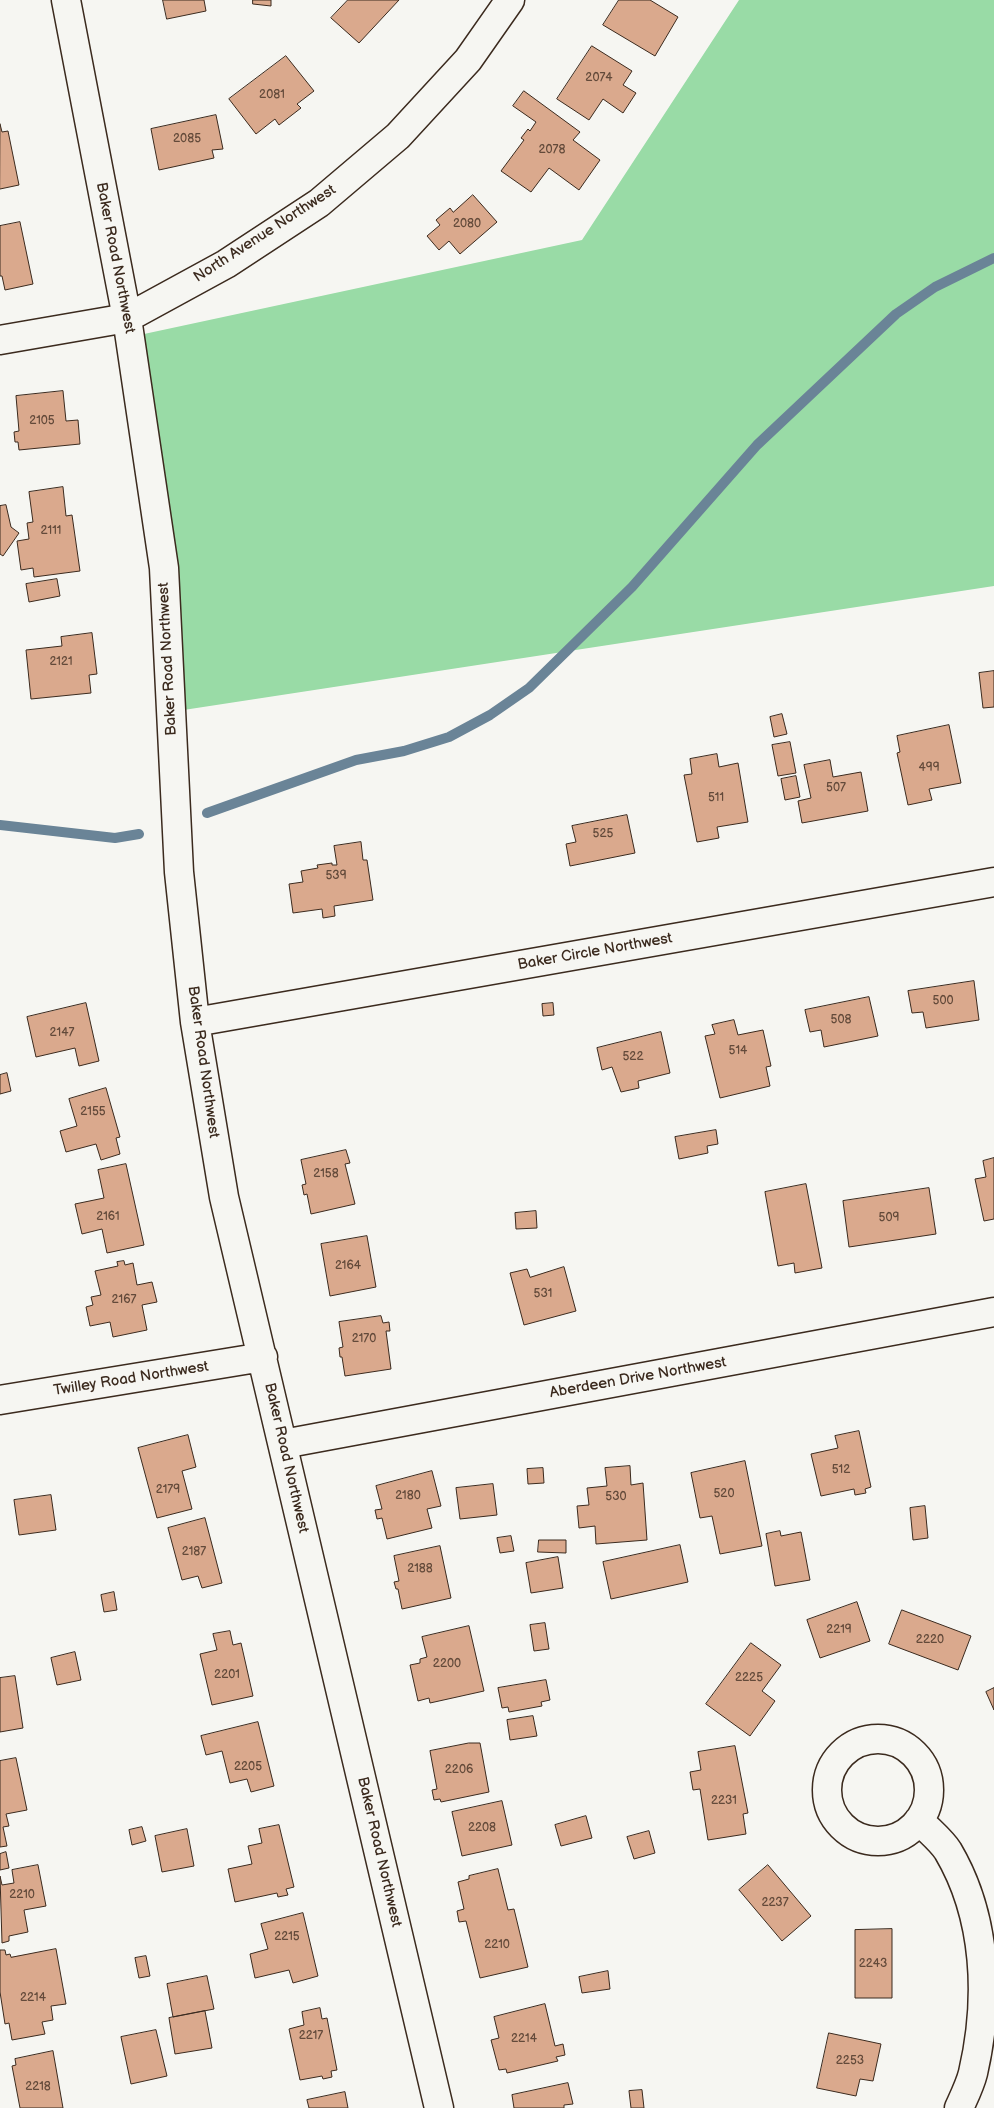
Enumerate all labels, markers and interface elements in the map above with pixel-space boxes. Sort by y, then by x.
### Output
house number: 2074 [585,71,613,85]
house number: 2081 [259,88,285,102]
house number: 2085 [173,132,201,146]
house number: 2078 [538,143,566,157]
street label: Baker Road Northwest [92,181,138,335]
street label: North Avenue Northwest [191,181,339,287]
house number: 2080 [453,217,481,231]
house number: 2105 [29,414,55,428]
house number: 2111 [41,524,61,538]
street label: Baker Road Northwest [155,582,181,736]
house number: 2121 [49,655,73,669]
house number: 499 [918,761,940,775]
house number: 507 [826,781,846,795]
house number: 511 [708,791,724,805]
house number: 525 [593,827,613,841]
house number: 539 [325,869,347,883]
street label: Baker Circle Northwest [516,930,674,974]
street label: Baker Road Northwest [183,985,223,1139]
house number: 500 [933,994,953,1008]
house number: 508 [831,1013,851,1027]
house number: 2147 [50,1026,74,1040]
house number: 514 [729,1044,747,1058]
house number: 522 [622,1050,644,1064]
house number: 2155 [80,1105,106,1119]
house number: 2158 [313,1167,339,1181]
house number: 2161 [96,1210,120,1224]
house number: 509 [879,1211,899,1225]
house number: 2164 [335,1259,361,1273]
house number: 531 [534,1287,552,1301]
house number: 2167 [112,1293,136,1307]
house number: 2170 [352,1332,376,1346]
street label: Aberdeen Drive Northwest [548,1354,728,1402]
street label: Twilley Road Northwest [52,1358,210,1400]
street label: Baker Road Northwest [260,1381,312,1535]
house number: 512 [832,1463,850,1477]
house number: 2179 [156,1483,180,1497]
house number: 520 [713,1487,735,1501]
house number: 2180 [395,1489,421,1503]
house number: 530 [605,1490,627,1504]
house number: 2187 [182,1545,206,1559]
house number: 2188 [407,1562,433,1576]
house number: 2219 [826,1623,852,1637]
house number: 2220 [916,1633,944,1647]
house number: 2200 [433,1657,461,1671]
house number: 2201 [214,1668,240,1682]
house number: 2225 [735,1671,763,1685]
house number: 2205 [234,1760,262,1774]
house number: 2206 [445,1763,473,1777]
street label: Baker Road Northwest [353,1775,405,1929]
house number: 2231 [711,1794,737,1808]
house number: 2208 [468,1821,496,1835]
house number: 2210 [9,1888,35,1902]
house number: 2237 [761,1896,789,1910]
house number: 2215 [274,1930,300,1944]
house number: 2210 [484,1938,510,1952]
house number: 2243 [859,1957,887,1971]
house number: 2214 [20,1991,46,2005]
house number: 2217 [299,2029,323,2043]
house number: 2214 [511,2032,537,2046]
house number: 2253 [836,2054,864,2068]
house number: 2218 [25,2080,51,2094]

